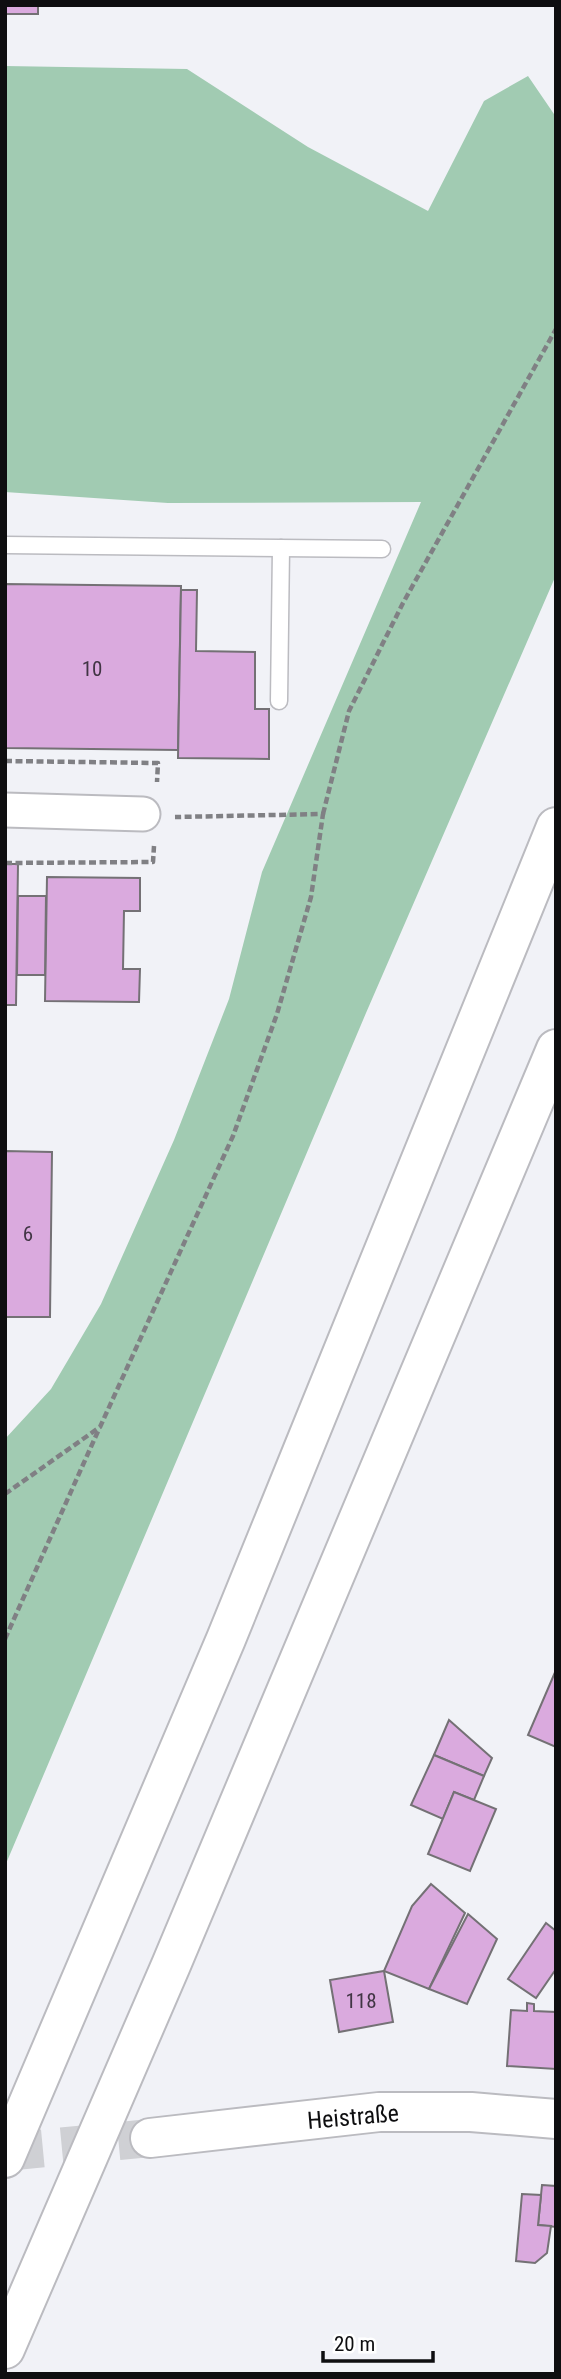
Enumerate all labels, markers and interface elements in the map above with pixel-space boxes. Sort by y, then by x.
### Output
house number: 10 [82,657,102,681]
house number: 6 [23,1222,33,1246]
house number: 118 [345,1989,377,2013]
street label: Heistraße [306,2099,400,2135]
scale bar [323,2320,433,2364]
text: 20 m [334,2332,375,2356]

